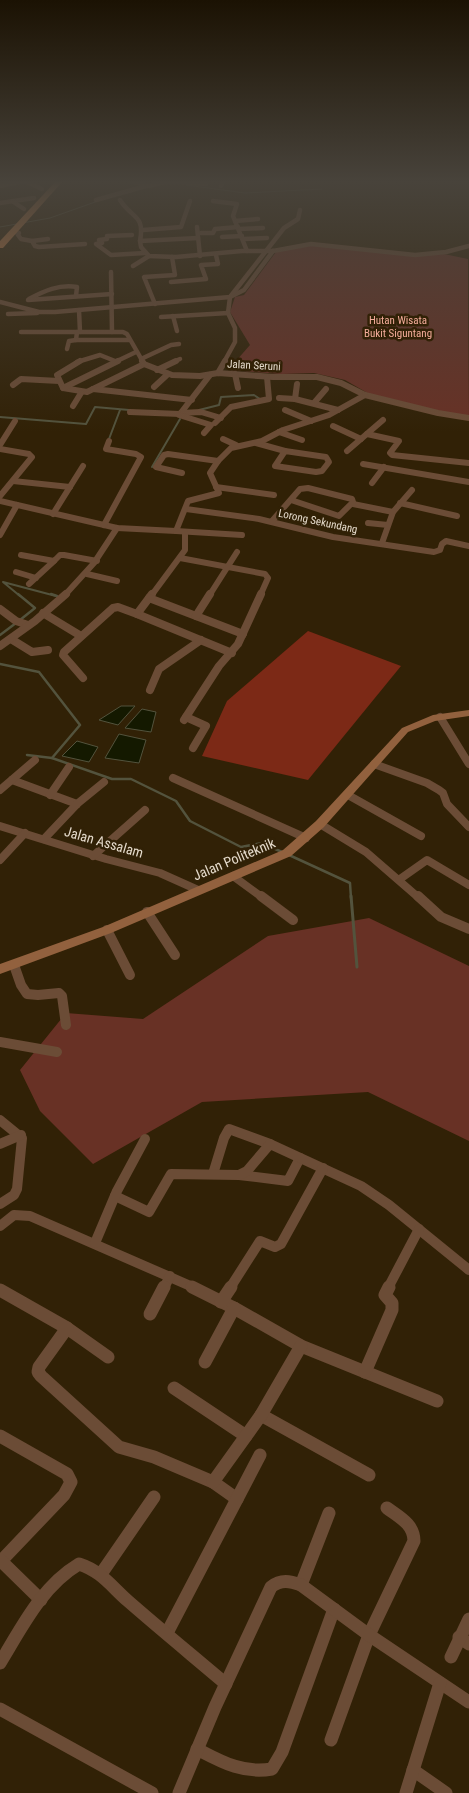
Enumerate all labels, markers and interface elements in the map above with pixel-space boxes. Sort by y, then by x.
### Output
park label: Hutan Wisata Bukit Siguntang [364,314,432,340]
street label: Jalan Seruni [227,358,281,373]
street label: Lorong Sekundang [277,507,359,536]
street label: Jalan Assalam [63,823,145,861]
street label: Jalan Politeknik [190,834,278,884]

